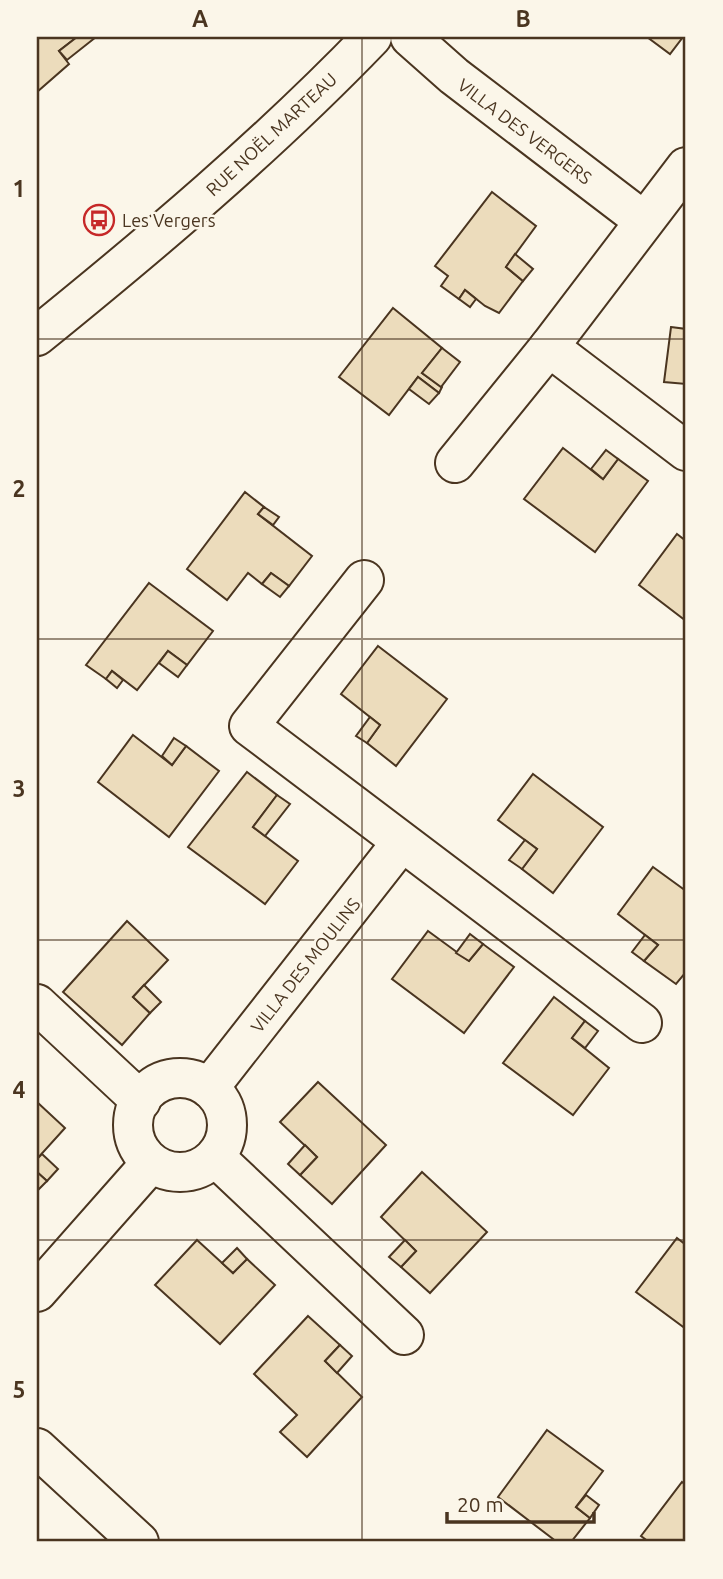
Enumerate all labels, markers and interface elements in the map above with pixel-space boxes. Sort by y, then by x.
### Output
text: A [192,6,208,31]
text: B [515,6,531,31]
street label: RUE NOËL MARTEAU [202,68,340,200]
street label: VILLA DES VERGERS [454,74,596,188]
text: 1 [13,176,25,201]
bus stop icon: Les Vergers [82,203,116,237]
place label: Les Vergers [122,210,216,230]
text: 2 [13,476,25,501]
text: 3 [13,776,25,801]
street label: VILLA DES MOULINS [246,894,364,1036]
text: 4 [13,1077,26,1102]
text: 5 [13,1377,25,1402]
scale bar [447,1481,594,1525]
text: 20 m [457,1492,504,1516]

